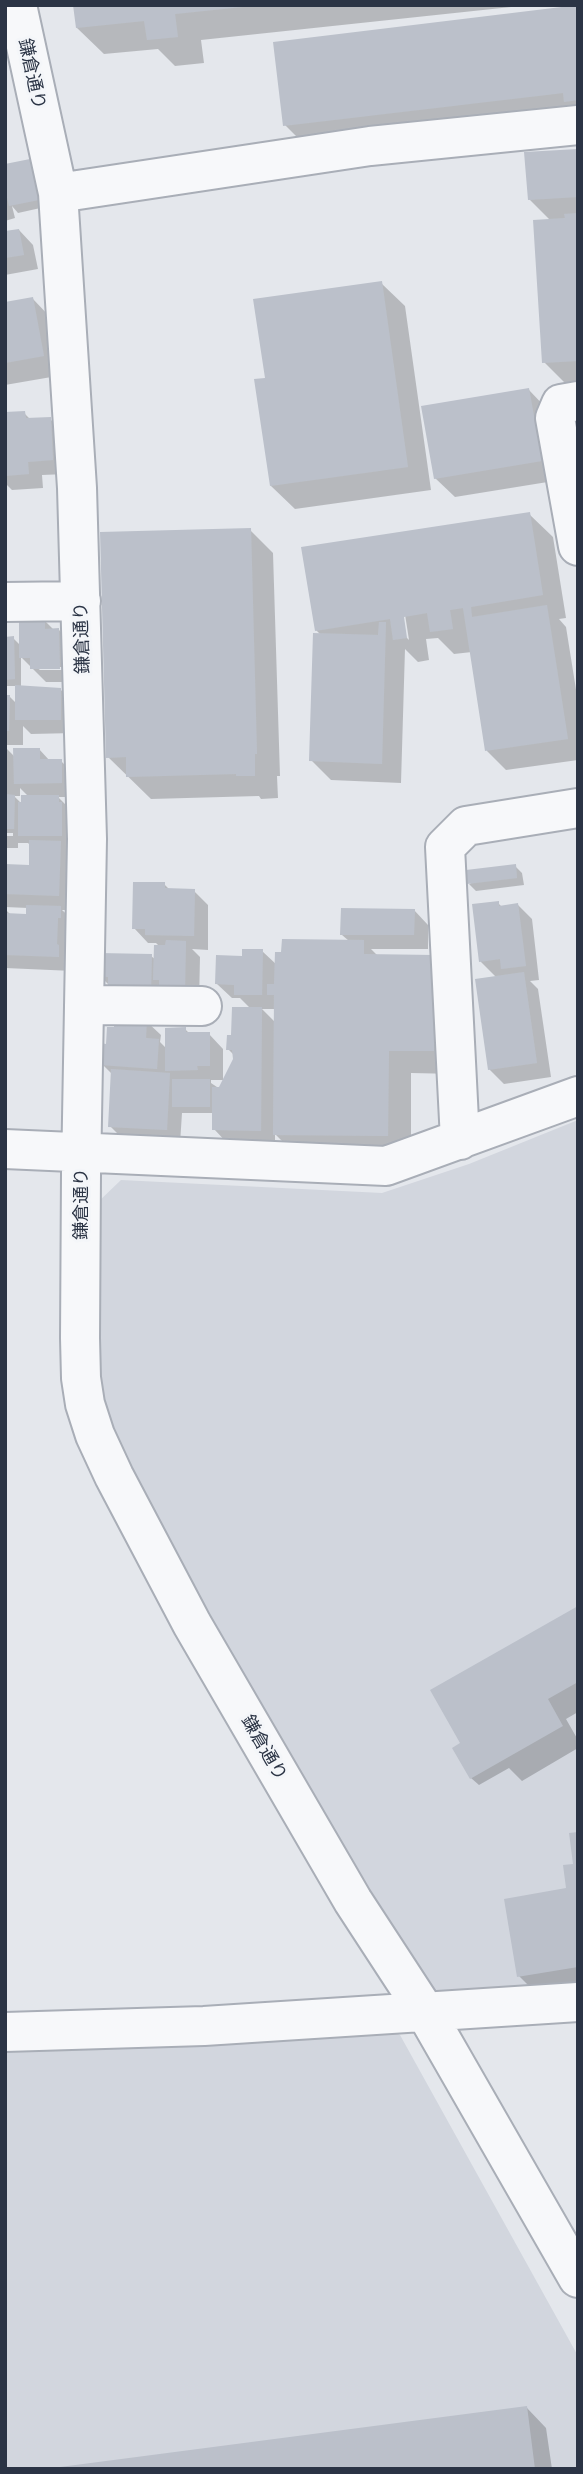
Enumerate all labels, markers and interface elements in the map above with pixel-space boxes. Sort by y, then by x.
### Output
street label: 鎌倉通り [14,37,50,111]
street label: 鎌倉通り [70,602,94,674]
street label: 鎌倉通り [70,1168,92,1240]
street label: 鎌倉通り [237,1711,291,1785]

